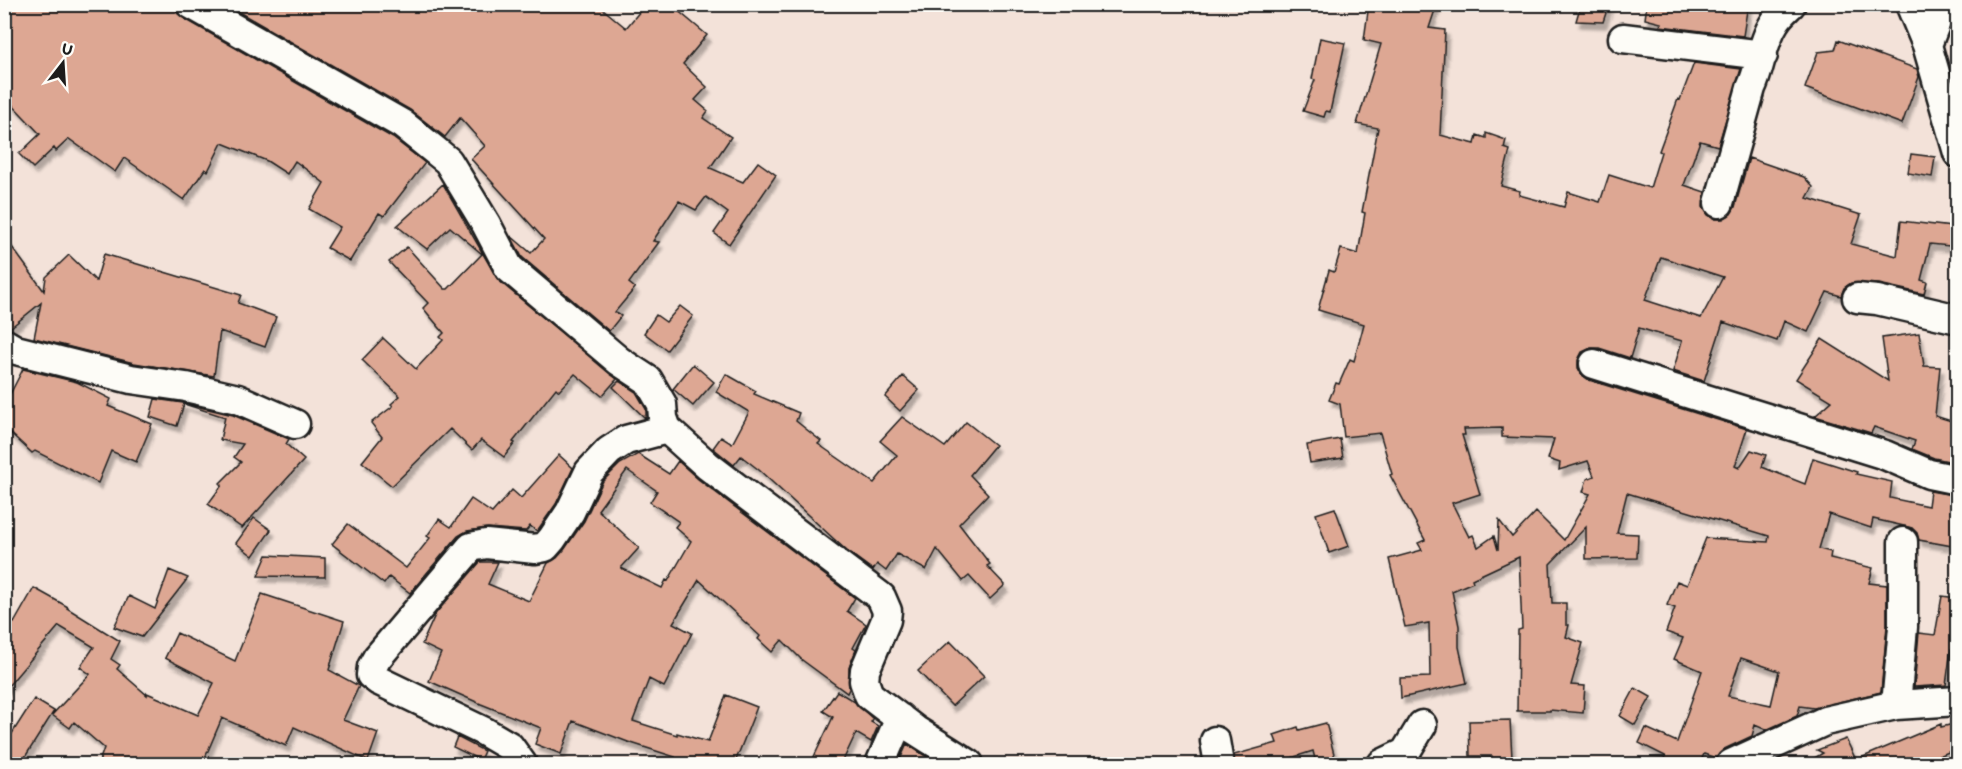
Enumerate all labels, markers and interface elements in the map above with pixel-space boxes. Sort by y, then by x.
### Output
north arrow [33,33,93,93]
text: U [59,38,75,60]

